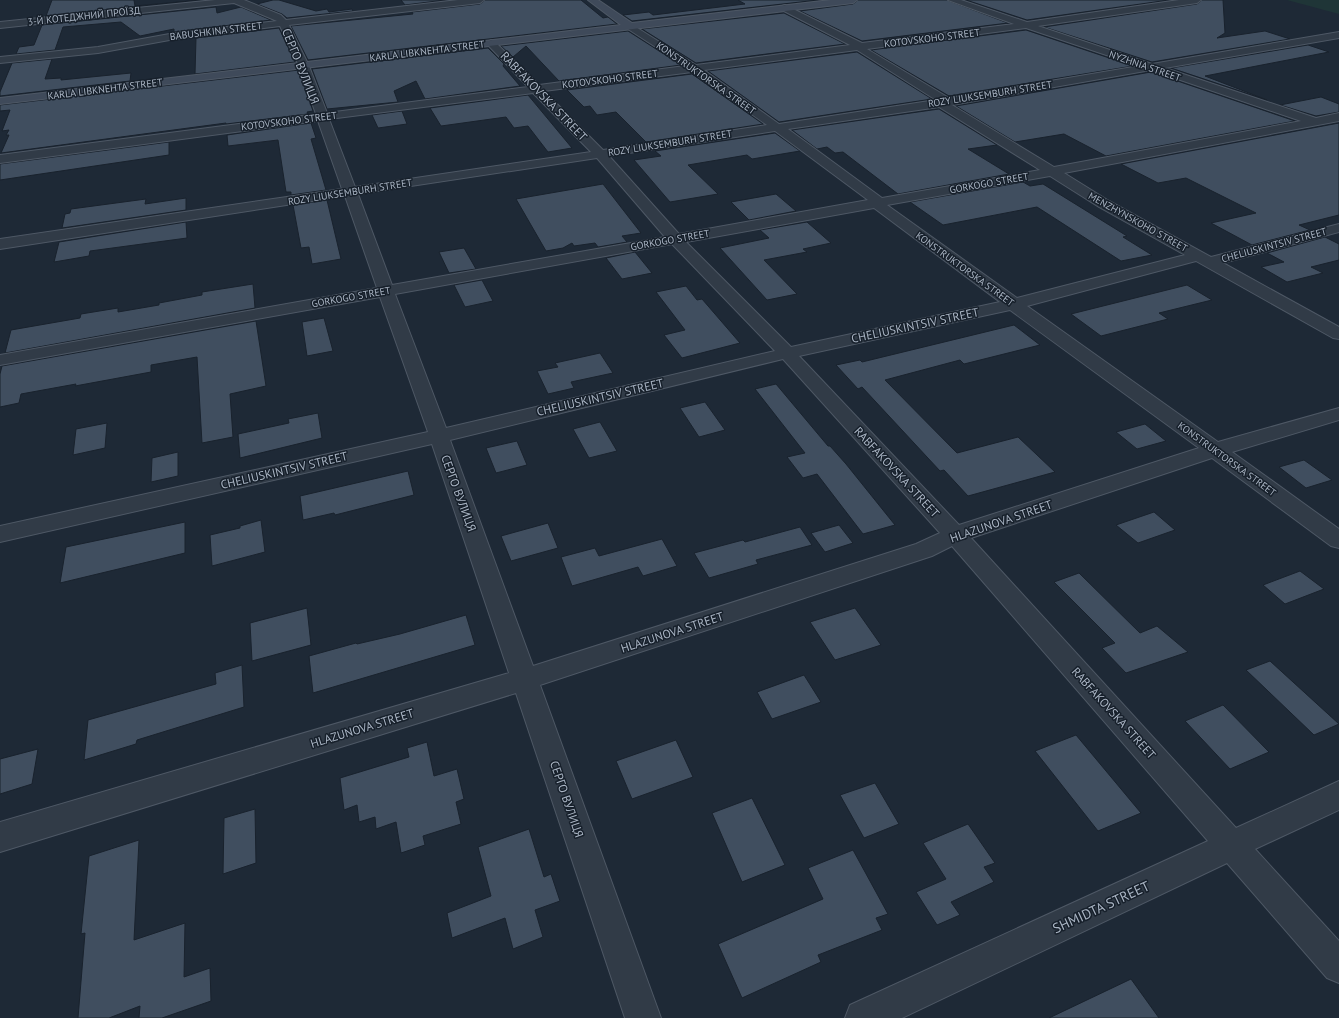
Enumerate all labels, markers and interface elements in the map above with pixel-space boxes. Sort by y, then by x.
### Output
street label: 3-Й КОТЕДЖНИЙ ПРОЇЗД [27,4,141,28]
street label: BABUSHKINA STREET [169,19,263,43]
street label: СЕРГО ВУЛИЦЯ [279,26,323,106]
street label: KOTOVSKOHO STREET [883,26,981,50]
street label: KARLA LIBKNEHTA STREET [369,37,486,65]
street label: KONSTRUKTORSKA STREET [654,39,759,118]
street label: RABFAKOVSKA STREET [498,48,591,144]
street label: NYZHNIA STREET [1107,48,1183,85]
street label: KOTOVSKOHO STREET [561,67,659,91]
street label: KARLA LIBKNEHTA STREET [47,75,164,103]
street label: ROZY LIUKSEMBURH STREET [927,78,1053,110]
street label: KOTOVSKOHO STREET [240,109,338,133]
street label: ROZY LIUKSEMBURH STREET [607,127,733,159]
street label: GORKOGO STREET [948,170,1030,196]
street label: ROZY LIUKSEMBURH STREET [287,176,413,208]
street label: MENZHYNSKOHO STREET [1086,189,1190,255]
street label: CHELIUSKINTSIV STREET [1220,225,1328,265]
street label: GORKOGO STREET [629,227,711,253]
street label: KONSTRUKTORSKA STREET [913,229,1017,309]
street label: GORKOGO STREET [310,284,392,310]
street label: CHELIUSKINTSIV STREET [850,304,980,346]
street label: CHELIUSKINTSIV STREET [535,375,665,419]
street label: KONSTRUKTORSKA STREET [1175,419,1279,499]
street label: RABFAKOVSKA STREET [851,424,943,521]
street label: CHELIUSKINTSIV STREET [219,448,349,492]
street label: СЕРГО ВУЛИЦЯ [438,453,480,533]
street label: HLAZUNOVA STREET [948,496,1054,546]
street label: HLAZUNOVA STREET [619,608,726,656]
street label: RABFAKOVSKA STREET [1069,664,1159,762]
street label: HLAZUNOVA STREET [309,705,416,751]
street label: СЕРГО ВУЛИЦЯ [547,759,587,839]
street label: SHMIDTA STREET [1050,877,1153,937]

